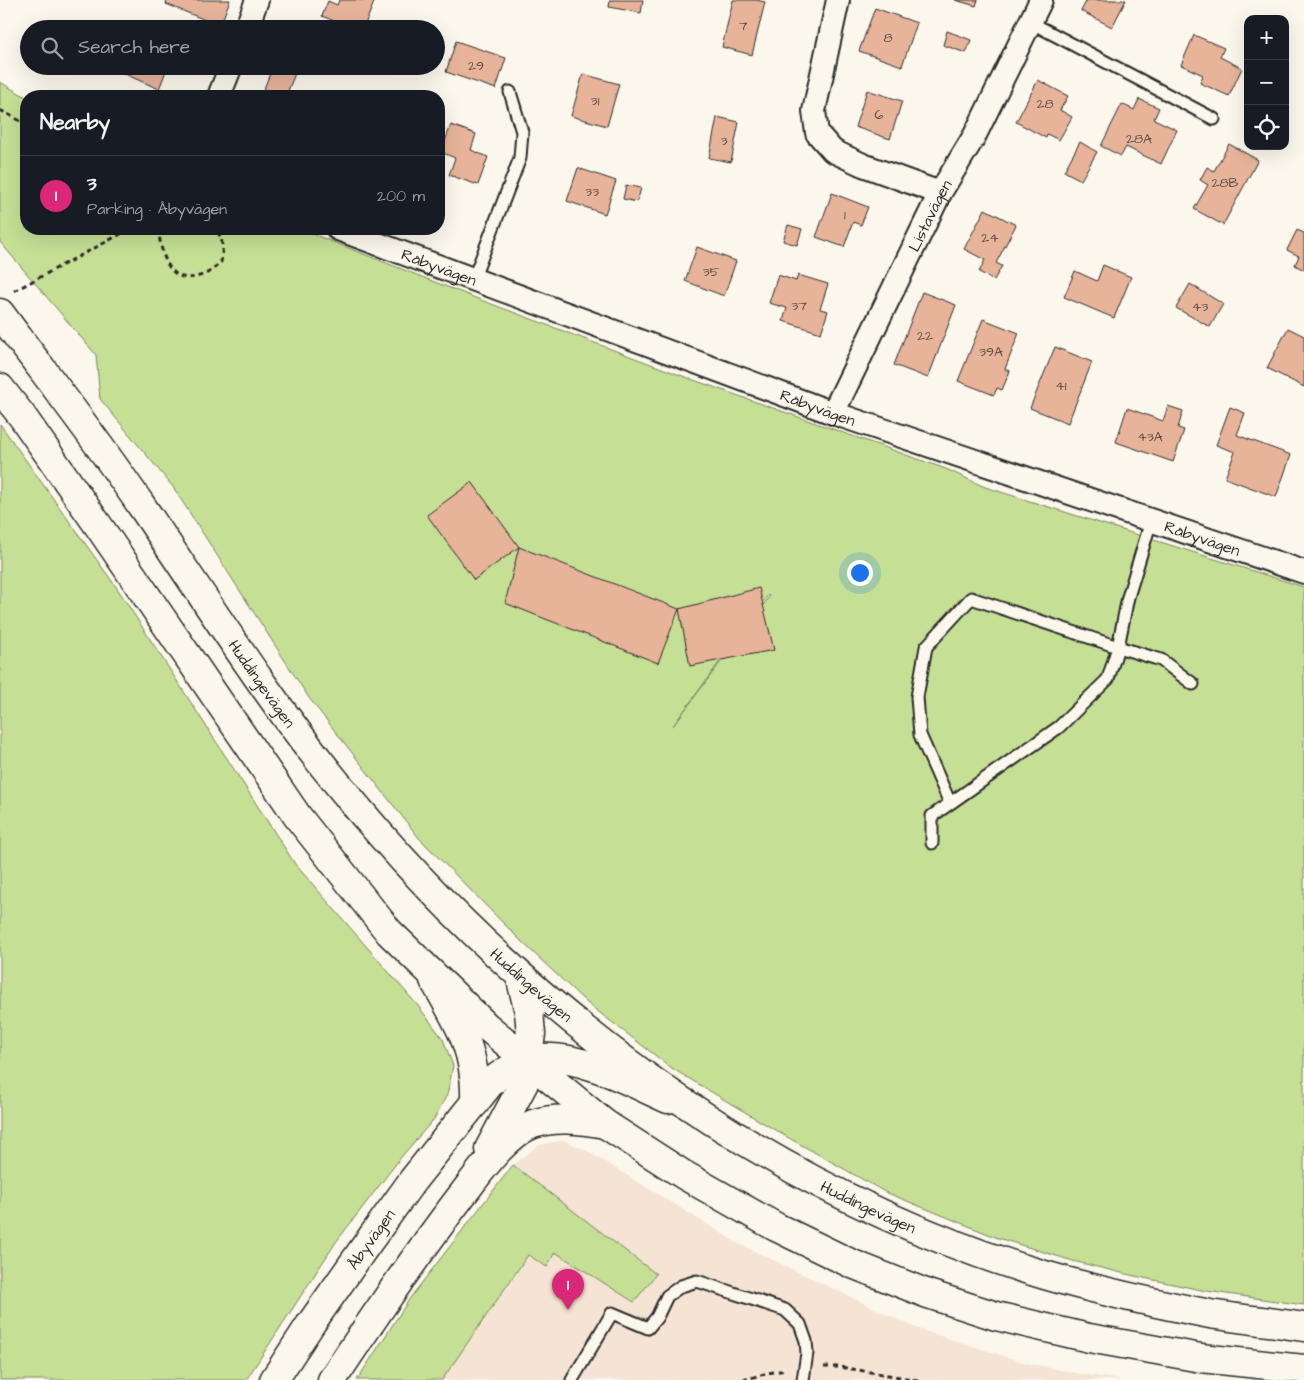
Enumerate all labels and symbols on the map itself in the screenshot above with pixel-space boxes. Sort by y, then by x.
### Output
house number: 7 [739,16,748,36]
house number: 8 [883,28,893,48]
house number: 29 [468,56,484,76]
house number: 31 [591,91,600,111]
house number: 28 [1036,94,1054,114]
house number: 6 [875,105,884,125]
house number: 28A [1126,129,1152,149]
house number: 3 [720,131,728,151]
house number: 28B [1211,173,1239,193]
street label: Listavägen [903,176,958,255]
house number: 33 [585,182,599,202]
house number: 1 [844,205,846,225]
house number: 24 [981,228,999,248]
street label: Råbyvägen [398,244,480,292]
house number: 35 [702,262,720,282]
house number: 37 [791,296,807,316]
house number: 43 [1192,297,1208,317]
house number: 22 [917,326,933,346]
house number: 39A [979,342,1003,362]
house number: 41 [1055,376,1067,396]
street label: Råbyvägen [777,384,858,432]
house number: 43A [1137,427,1163,447]
street label: Råbyvägen [1161,516,1243,562]
your location [847,560,873,586]
street label: Huddingevägen [223,636,300,732]
street label: Huddingevägen [485,943,577,1027]
street label: Huddingevägen [817,1176,919,1239]
street label: Åbyvägen [342,1205,401,1274]
pin: 1 [552,1269,584,1310]

